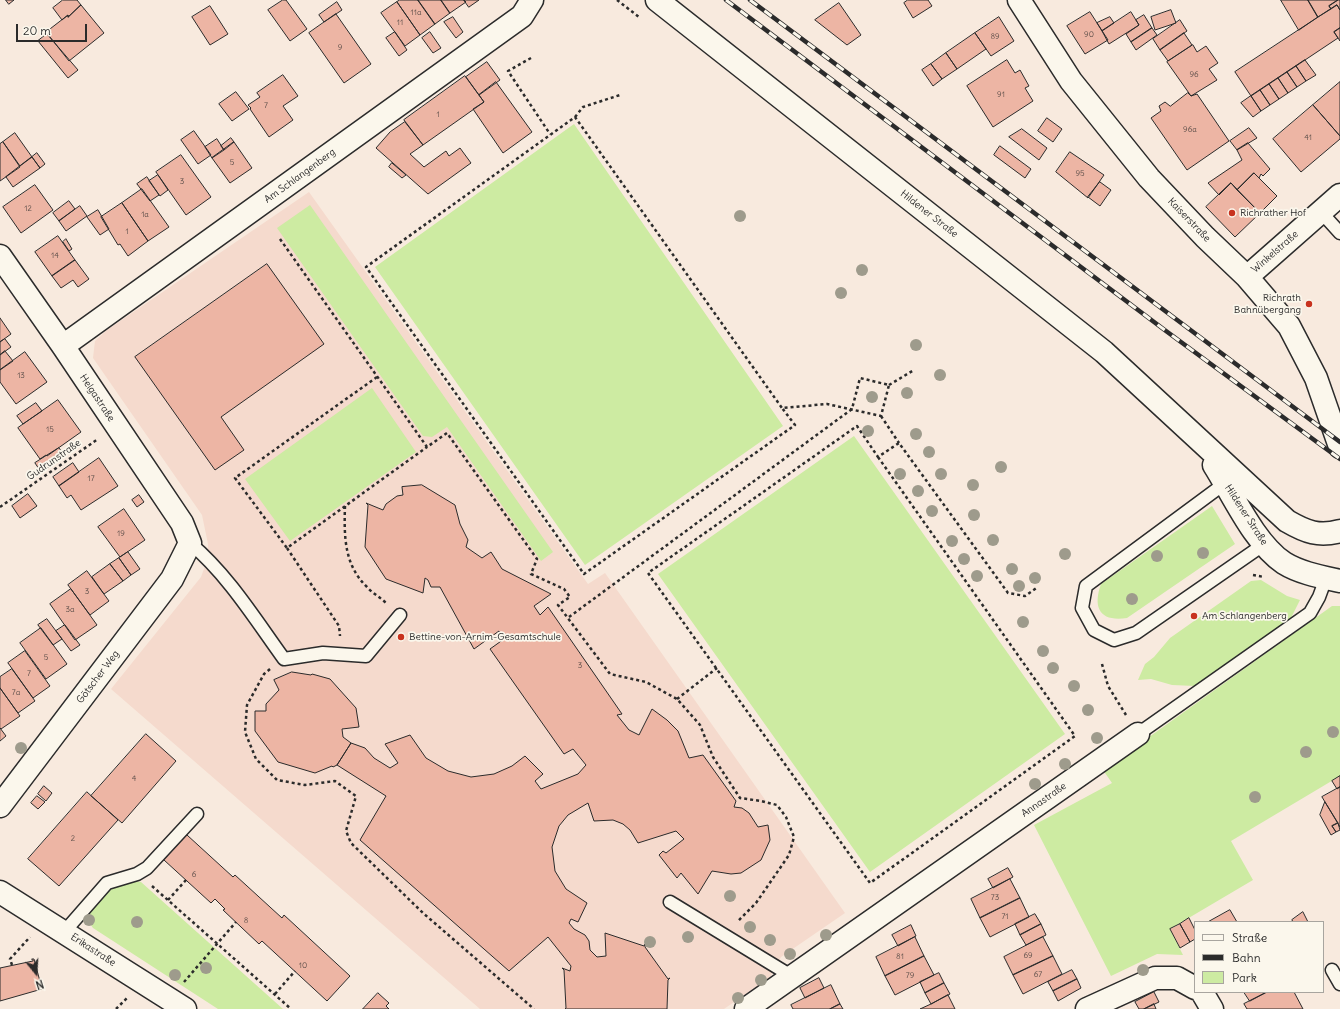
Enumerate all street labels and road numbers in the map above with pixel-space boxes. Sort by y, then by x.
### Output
street label: Am Schlangenberg [262,146,338,206]
street label: Hildener Straße [898,188,960,240]
street label: Kaiserstraße [1165,196,1213,244]
street label: Winkelstraße [1249,228,1301,276]
street label: Helgastraße [77,372,117,424]
street label: Gudrunstraße [25,437,83,483]
street label: Hildener Straße [1222,482,1270,548]
street label: Götscher Weg [74,648,122,706]
street label: Annastraße [1019,780,1069,820]
street label: Erikastraße [68,931,118,969]

